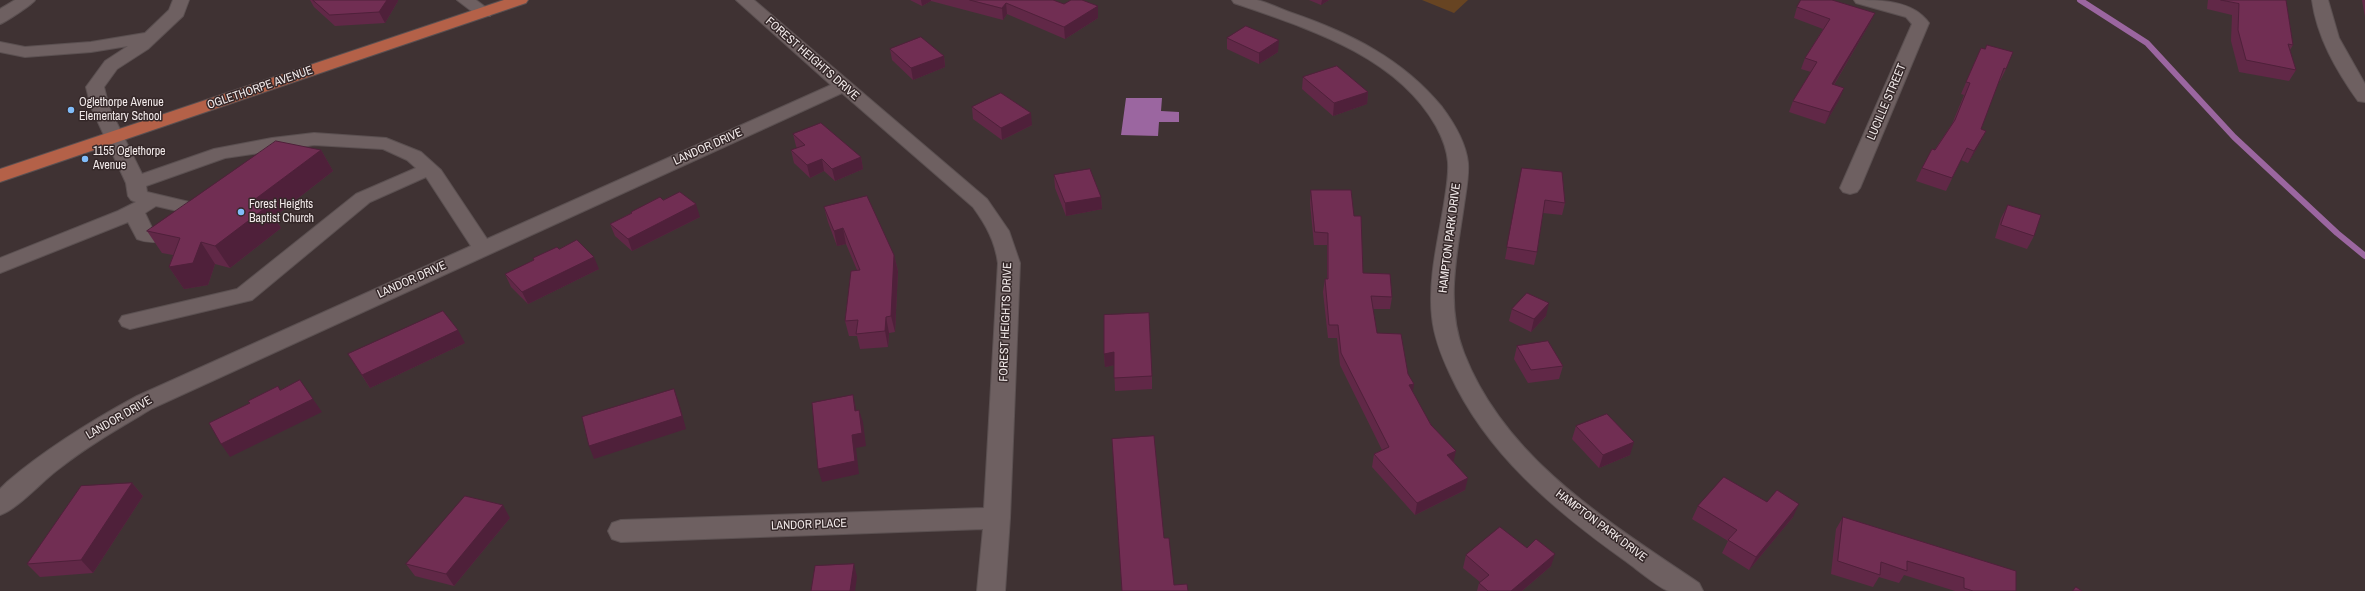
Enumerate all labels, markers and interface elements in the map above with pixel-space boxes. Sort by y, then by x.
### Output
street label: FOREST HEIGHTS DRIVE [762,14,862,104]
street label: LUCILLE STREET [1864,62,1910,142]
street label: OGLETHORPE AVENUE [205,63,315,113]
place label: Oglethorpe Avenue Elementary School [79,96,164,124]
marker: Oglethorpe Avenue Elementary School [66,105,76,115]
street label: LANDOR DRIVE [671,125,745,169]
place label: 1155 Oglethorpe Avenue [93,145,166,173]
marker: 1155 Oglethorpe Avenue [80,154,90,164]
street label: HAMPTON PARK DRIVE [1436,182,1464,294]
place label: Forest Heights Baptist Church [249,198,314,226]
marker: Forest Heights Baptist Church [236,207,246,217]
street label: LANDOR DRIVE [375,258,449,302]
street label: FOREST HEIGHTS DRIVE [997,262,1015,382]
street label: LANDOR DRIVE [83,393,155,443]
street label: HAMPTON PARK DRIVE [1552,487,1650,565]
street label: LANDOR PLACE [771,516,847,534]

